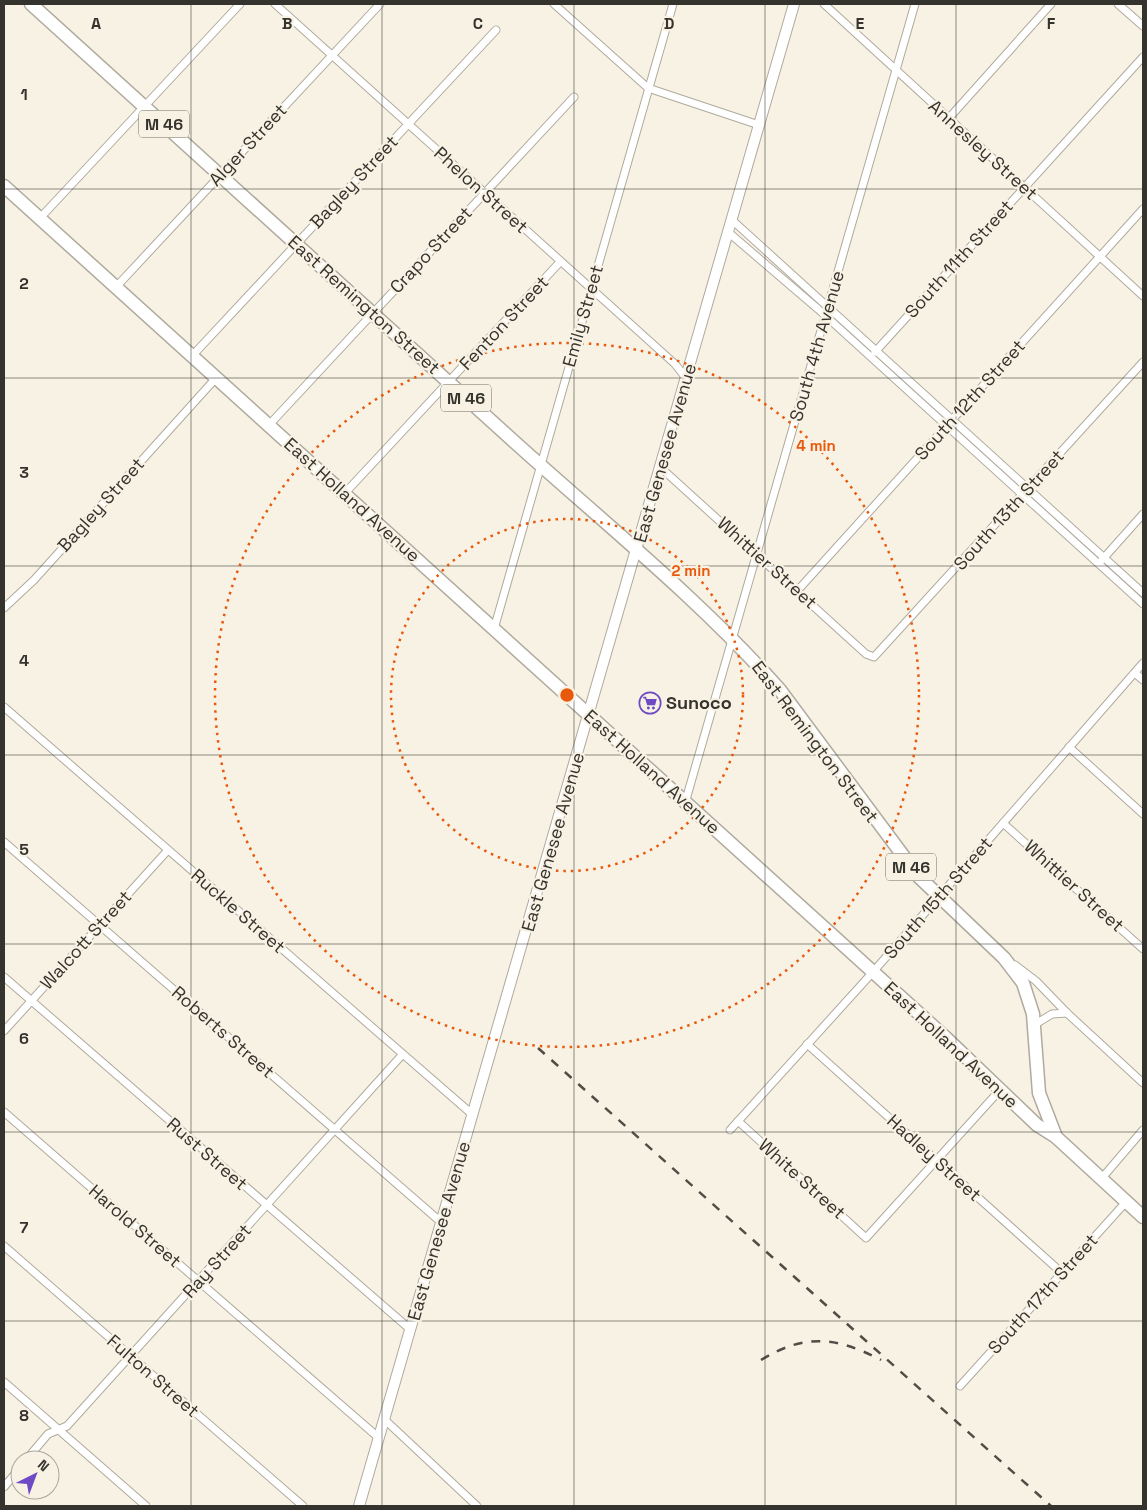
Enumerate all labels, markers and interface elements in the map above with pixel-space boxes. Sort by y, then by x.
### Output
text: A [91,13,101,34]
text: B [282,13,292,34]
text: C [473,13,483,34]
text: D [664,13,674,34]
text: E [856,13,865,34]
text: F [1047,13,1056,34]
text: 1 [20,84,28,105]
street label: Annesley Street [924,94,1043,205]
street label: Alger Street [204,99,292,191]
road number: M 46 [139,110,189,138]
street label: Bagley Street [305,130,403,233]
street label: Phelon Street [430,141,533,238]
street label: South 11th Street [900,195,1018,323]
street label: Crapo Street [384,201,477,298]
street label: East Remington Street [283,230,445,379]
street label: Emily Street [557,262,608,370]
street label: South 4th Avenue [784,268,849,424]
street label: Fenton Street [454,271,553,375]
text: 2 [19,273,29,294]
street label: South 12th Street [909,335,1030,465]
street label: East Genesee Avenue [628,360,701,545]
road number: M 46 [441,384,491,412]
street label: East Holland Avenue [280,432,425,567]
text: 4 min [796,436,836,455]
street label: South 13th Street [948,445,1069,575]
street label: Bagley Street [52,453,149,557]
text: 3 [19,462,29,483]
street label: Whittier Street [713,512,822,614]
text: 2 min [672,561,710,580]
text: 4 [19,650,29,671]
street label: East Remington Street [747,656,884,827]
centre of rings [558,686,576,704]
supermarket icon: Sunoco [638,691,662,715]
place label: Sunoco [666,691,732,714]
street label: East Holland Avenue [580,704,725,839]
street label: East Genesee Avenue [516,749,589,934]
street label: South 15th Street [878,832,997,963]
street label: Whittier Street [1020,835,1129,937]
text: 5 [19,839,29,860]
road number: M 46 [886,854,936,880]
street label: Ruckle Street [186,863,290,958]
street label: Walcott Street [35,885,136,994]
street label: East Holland Avenue [879,976,1023,1113]
street label: Roberts Street [167,981,280,1083]
text: 6 [19,1028,29,1049]
street label: Hadley Street [882,1109,986,1206]
street label: Rust Street [162,1112,252,1195]
street label: White Street [754,1133,851,1224]
street label: East Genesee Avenue [402,1138,475,1323]
street label: Harold Street [84,1179,186,1272]
text: 7 [20,1217,29,1238]
street label: Ray Street [177,1219,256,1303]
street label: South 17th Street [983,1229,1103,1358]
street label: Fulton Street [102,1329,204,1422]
text: 8 [19,1405,29,1426]
north arrow [10,1450,60,1500]
text: N [34,1456,53,1475]

